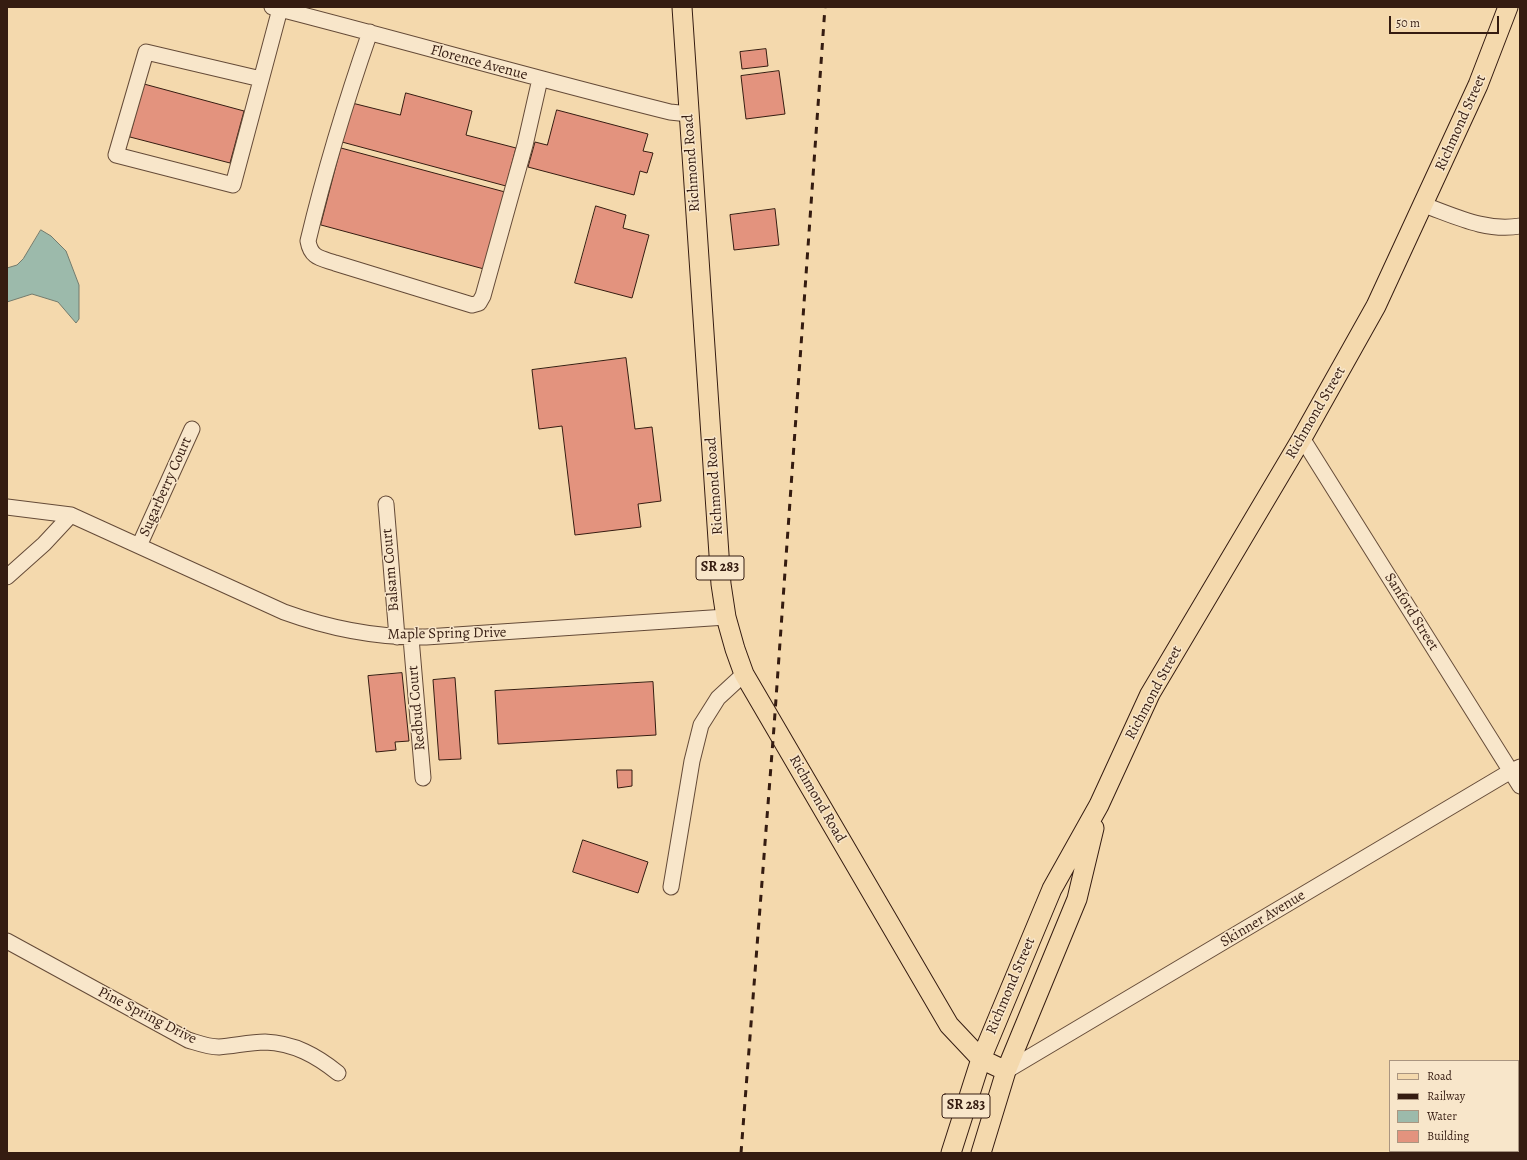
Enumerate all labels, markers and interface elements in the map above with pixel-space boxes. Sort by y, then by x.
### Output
scale bar [1391,8,1501,34]
text: 50 m [1396,15,1420,31]
street label: Florence Avenue [428,41,530,85]
street label: Richmond Street [1432,72,1490,174]
street label: Richmond Road [680,113,704,213]
street label: Richmond Street [1282,364,1350,462]
street label: Sugarberry Court [136,434,196,540]
street label: Richmond Road [703,436,727,536]
street label: Balsam Court [378,528,404,612]
road number: SR 283 [696,556,744,580]
street label: Sanford Street [1380,570,1442,654]
street label: Maple Spring Drive [387,624,507,644]
street label: Richmond Street [1122,643,1186,743]
street label: Redbud Court [404,665,430,751]
street label: Richmond Road [785,752,849,846]
street label: Skinner Avenue [1217,887,1309,951]
street label: Richmond Street [982,935,1040,1037]
street label: Pine Spring Drive [95,983,199,1049]
legend [1389,1060,1519,1152]
text: Road [1427,1068,1452,1084]
text: Railway [1427,1088,1465,1104]
road number: SR 283 [942,1094,990,1118]
text: Water [1427,1108,1457,1124]
text: Building [1427,1128,1469,1144]

